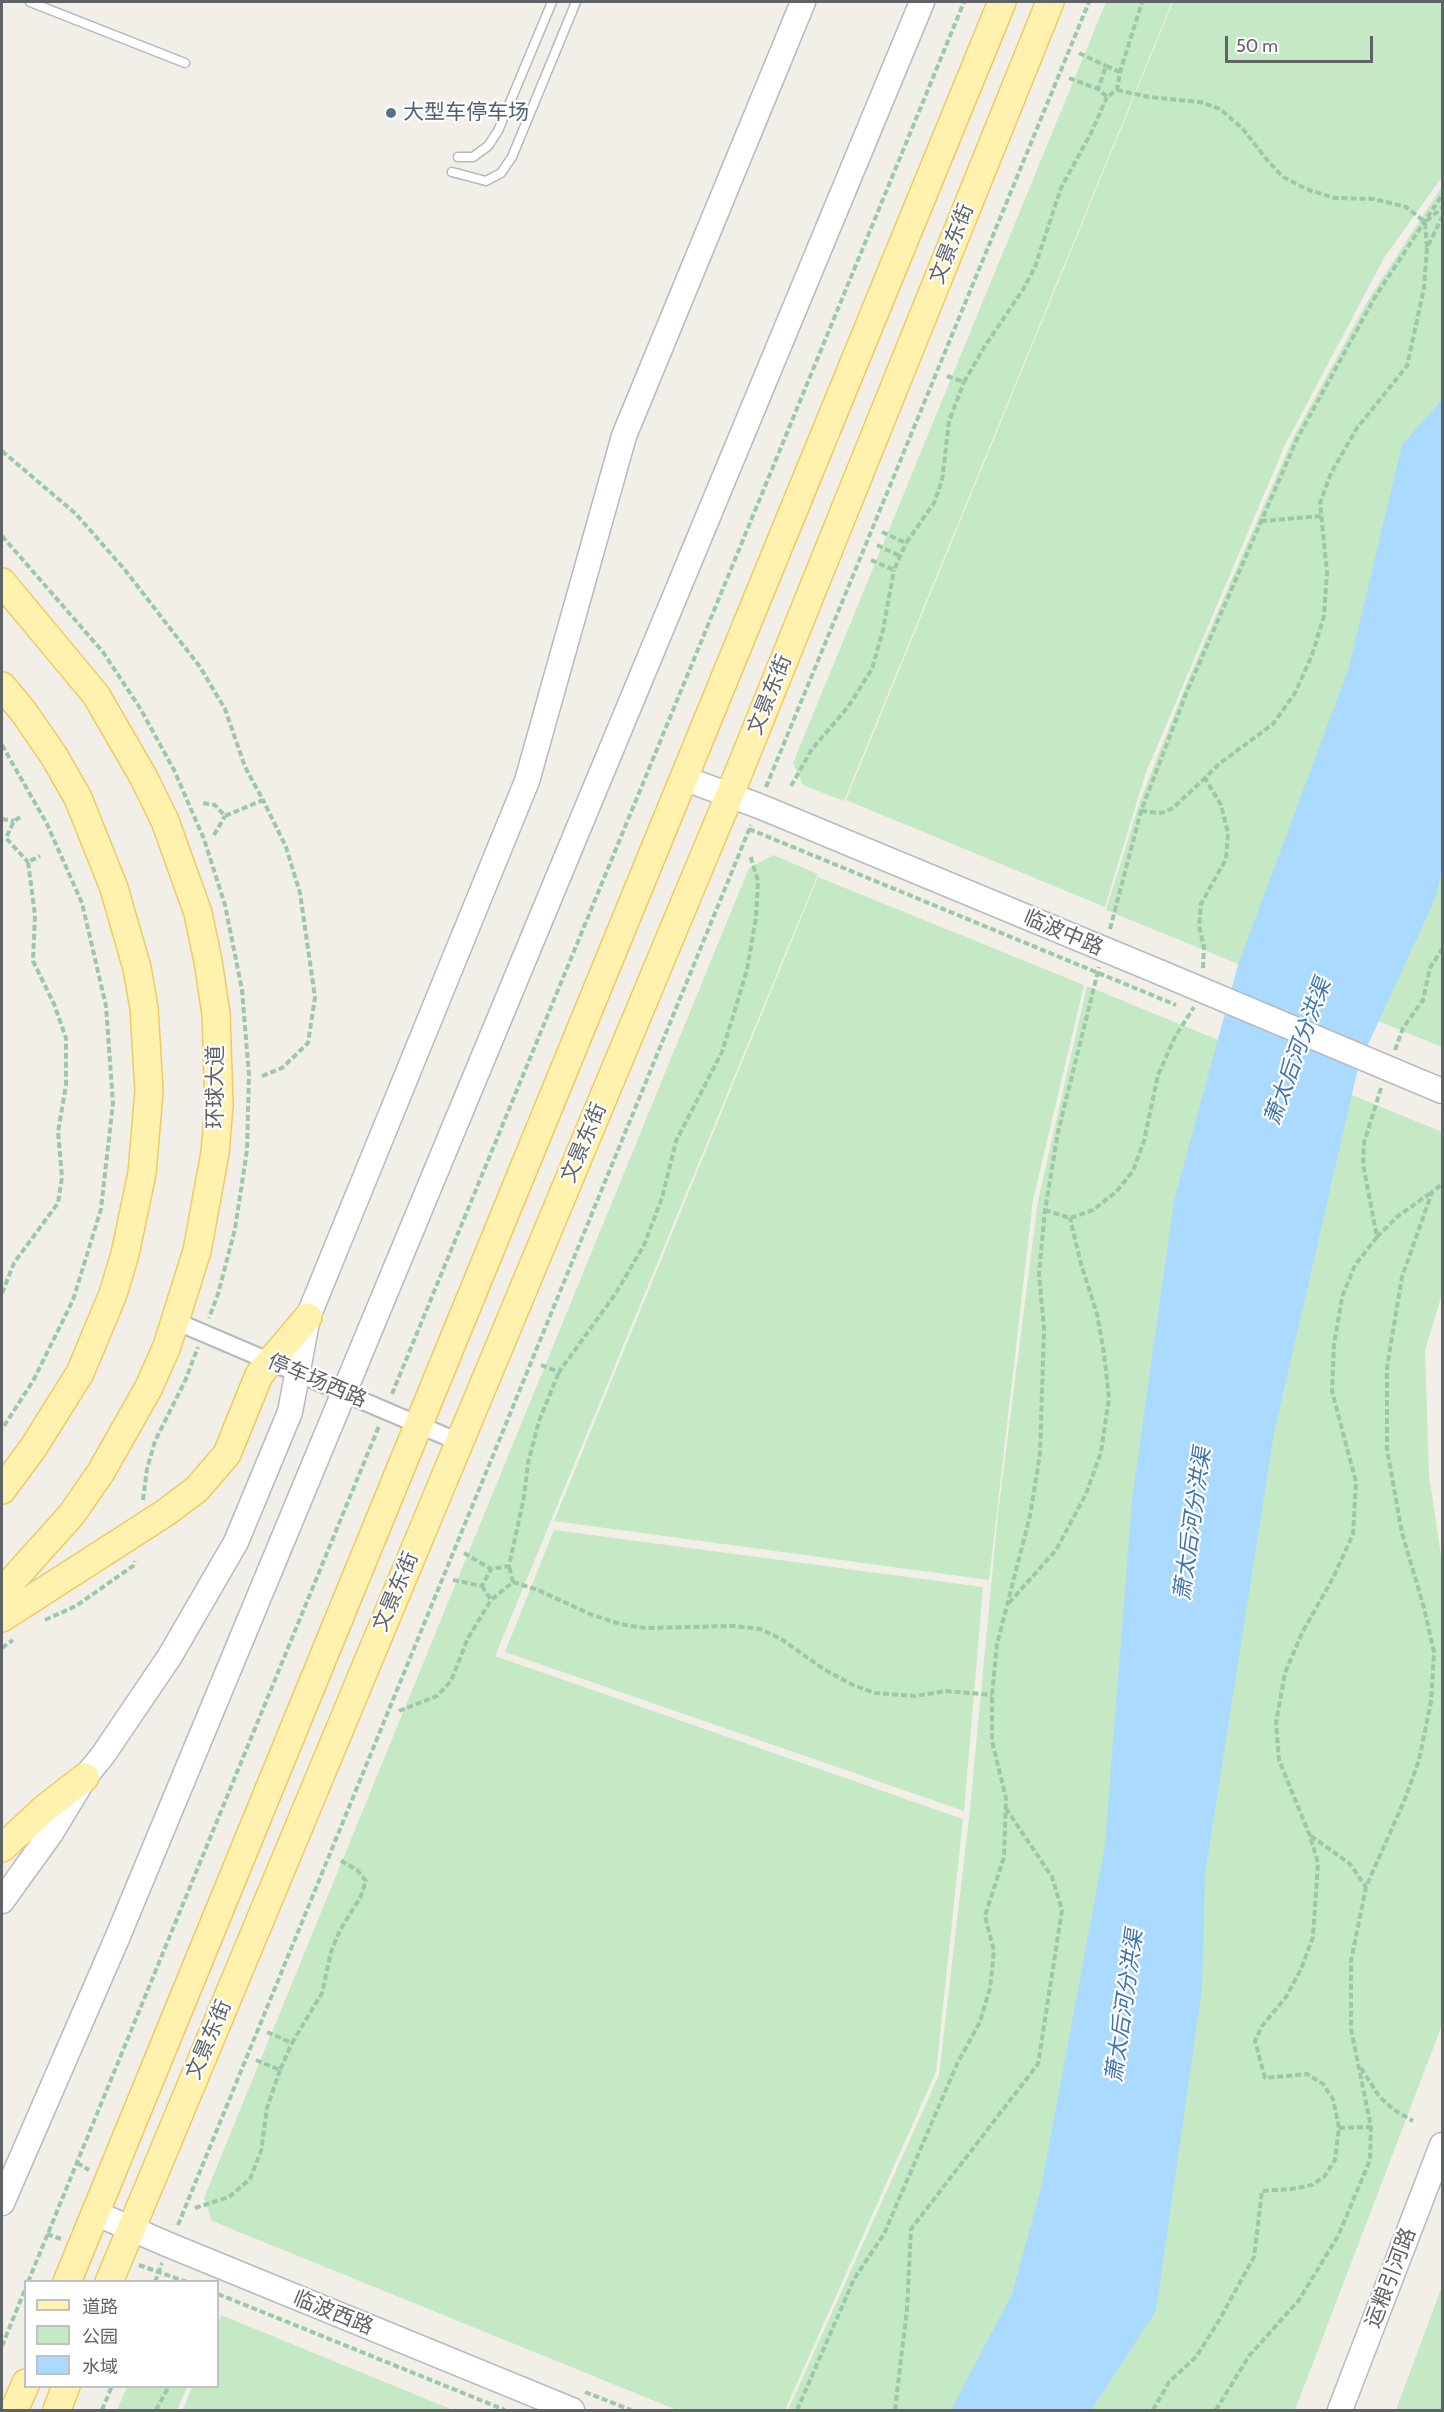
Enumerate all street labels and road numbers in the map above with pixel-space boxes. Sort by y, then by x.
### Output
street label: 文景东街 [925,200,979,288]
street label: 文景东街 [743,651,797,739]
street label: 临波中路 [1019,905,1107,961]
street label: 环球大道 [203,1045,229,1129]
street label: 文景东街 [556,1099,612,1187]
street label: 停车场西路 [264,1349,370,1413]
street label: 文景东街 [368,1548,424,1636]
street label: 文景东街 [181,1996,237,2084]
street label: 运粮引河路 [1360,2224,1422,2332]
street label: 临波西路 [289,2286,377,2340]

